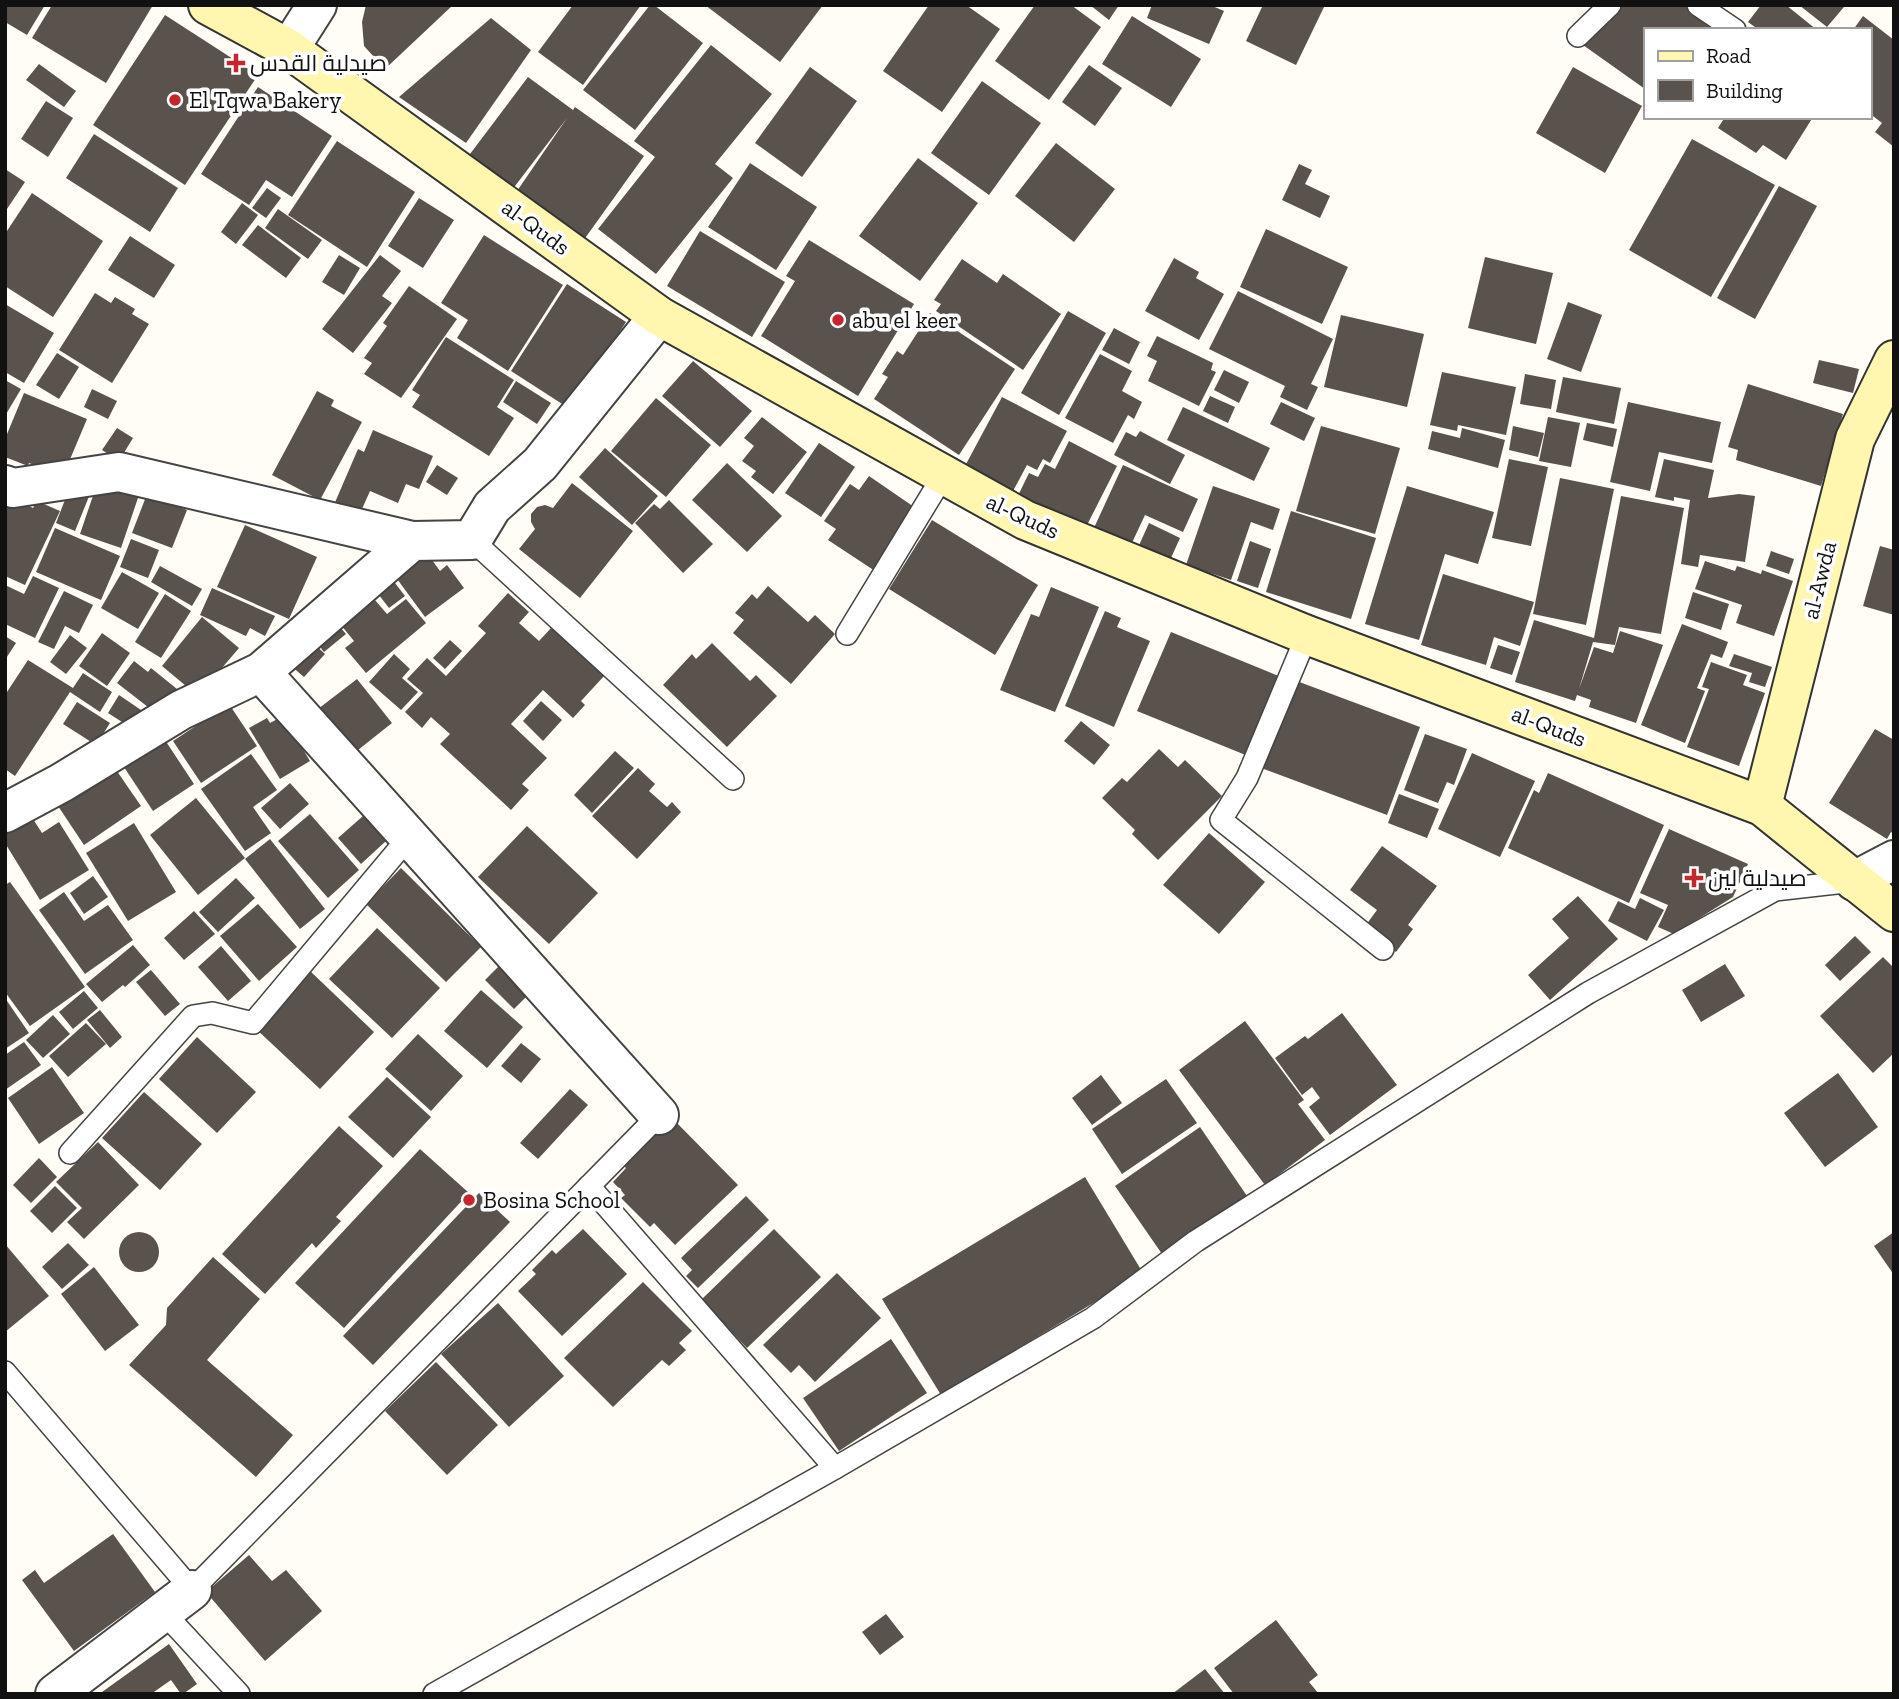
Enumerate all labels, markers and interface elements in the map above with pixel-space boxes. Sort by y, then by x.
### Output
legend [1644,28,1871,119]
text: Road [1706,43,1752,68]
place label: صيدلية القدس [250,49,387,77]
marker: صيدلية القدس [228,55,244,71]
text: Building [1706,78,1783,103]
place label: El Tqwa Bakery [189,86,342,114]
marker: El Tqwa Bakery [167,92,183,108]
street label: al-Quds [496,193,576,261]
place label: abu el keer [852,306,959,334]
marker: abu el keer [830,312,846,328]
street label: al-Quds [982,487,1064,545]
street label: al-Awda [1796,538,1842,622]
street label: al-Quds [1508,699,1590,753]
place label: صيدلية لين [1708,864,1807,892]
marker: صيدلية لين [1686,870,1702,886]
place label: Bosina School [483,1186,620,1214]
marker: Bosina School [461,1192,477,1208]

